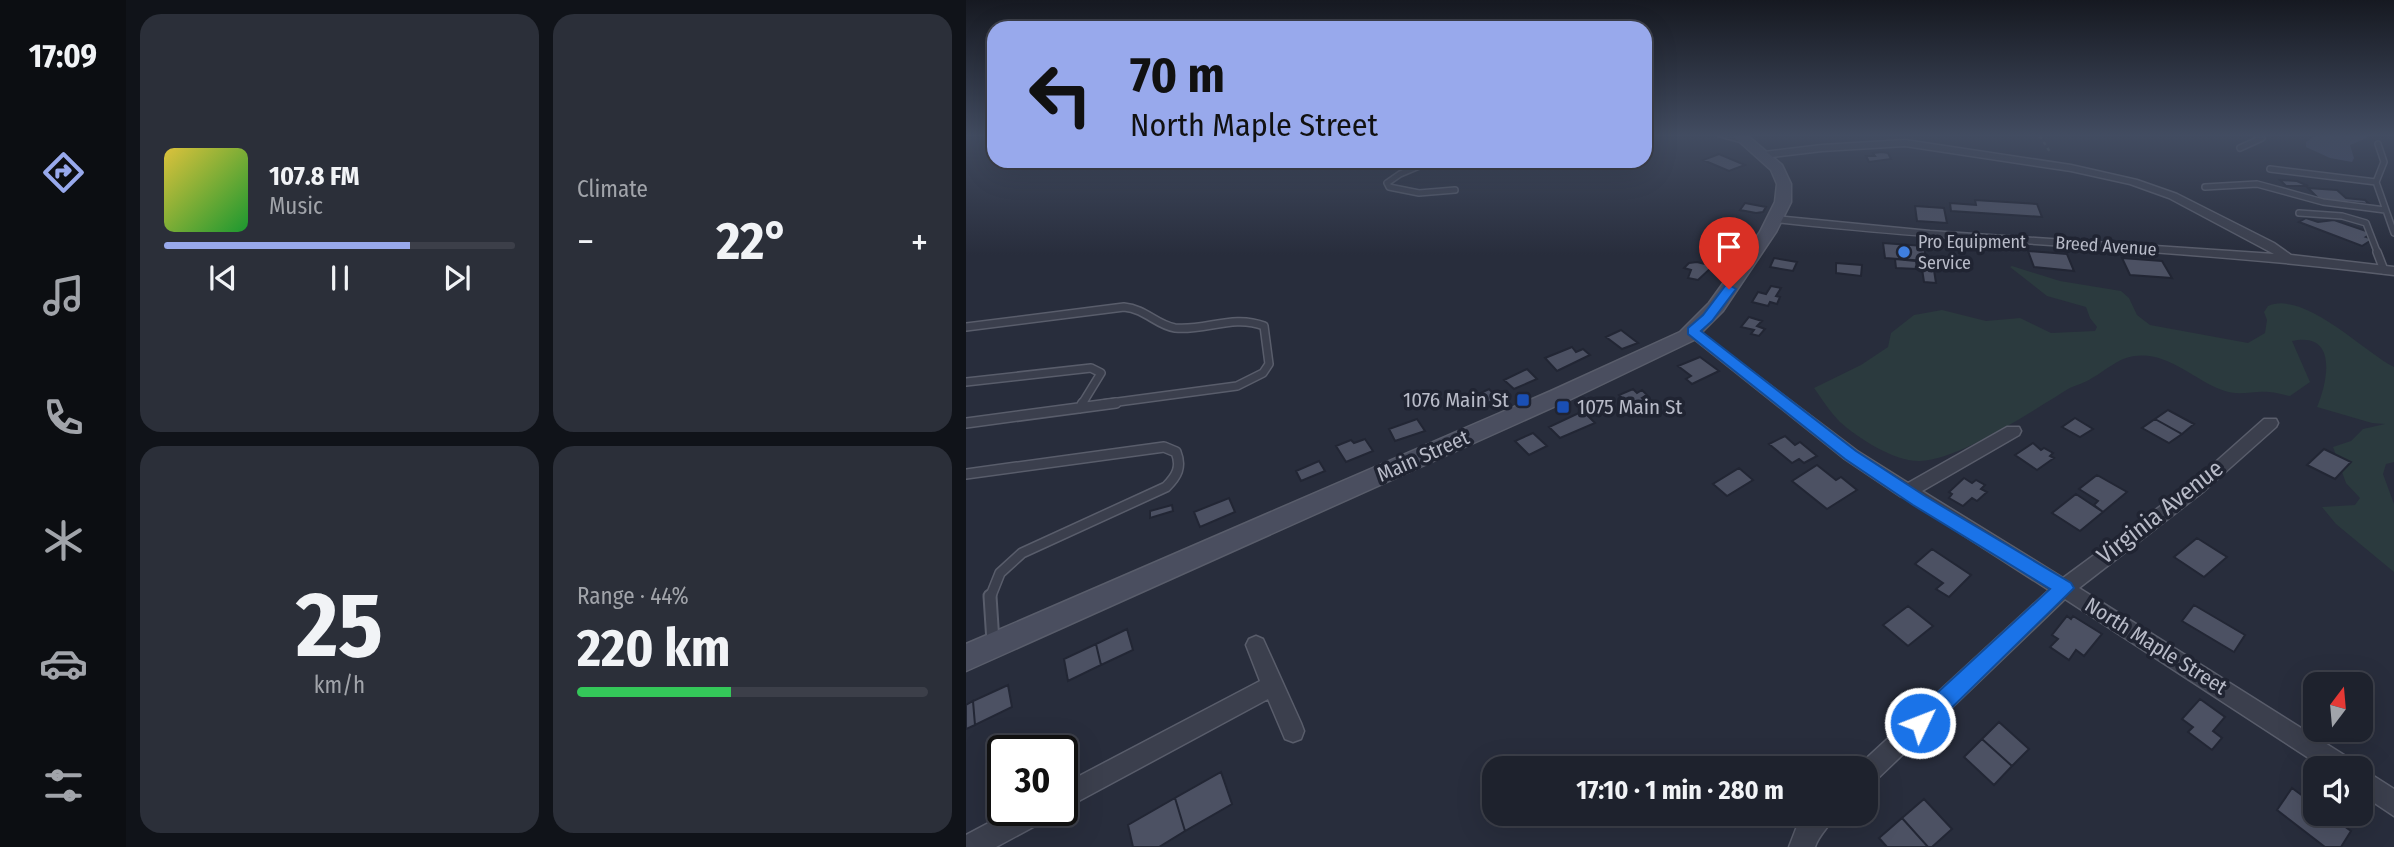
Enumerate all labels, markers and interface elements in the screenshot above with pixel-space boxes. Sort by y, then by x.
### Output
text: 17:09 [29,37,97,75]
text: 70 m [1130,46,1225,105]
icon: left [1015,49,1106,140]
text: North Maple Street [1130,106,1378,144]
icon: directions [39,148,88,197]
text: 107.8 FM [269,161,359,192]
text: Climate [577,175,648,203]
text: Music [269,192,323,220]
text: 22° [716,210,789,273]
pin [1699,217,1759,289]
text: − [577,219,594,265]
text: + [911,219,928,265]
icon: arrive [1710,228,1748,266]
place label: Pro Equipment Service [1918,231,2026,274]
street label: Breed Avenue [2055,231,2157,261]
marker: Pro Equipment Service [1896,244,1912,260]
icon: previous [204,259,242,297]
icon: pause [321,259,359,297]
icon: next [438,259,476,297]
icon: music [39,271,88,320]
place label: 1076 Main St [1403,387,1509,413]
marker: 1076 Main St [1515,392,1531,408]
icon: phone [39,393,88,442]
place label: 1075 Main St [1577,394,1682,420]
marker: 1075 Main St [1555,399,1571,415]
street label: Main Street [1373,424,1473,488]
street label: Virginia Avenue [2092,454,2228,570]
icon: climate [39,516,88,565]
text: 25 [296,571,383,680]
text: Range · 44% [577,582,689,610]
street label: North Maple Street [2080,592,2232,700]
text: 220 km [577,617,731,680]
icon: car [39,639,88,688]
text: km/h [314,671,365,699]
north arrow [2303,672,2373,742]
map controls [2303,672,2373,826]
position arrow [1883,686,1957,760]
speed limit sign: 30 [987,735,1078,826]
button: sound [2303,756,2373,826]
icon: filters [39,761,88,810]
text: 17:10 · 1 min · 280 m [1576,775,1784,806]

